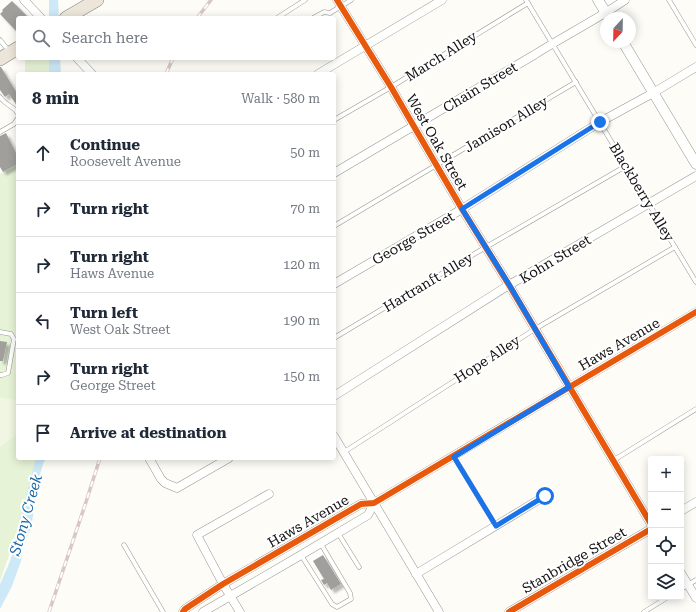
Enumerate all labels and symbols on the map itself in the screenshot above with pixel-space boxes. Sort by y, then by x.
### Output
north arrow [600,12,636,48]
street label: March Alley [402,27,480,84]
street label: Chain Street [440,59,520,115]
street label: West Oak Street [403,91,471,193]
street label: Jamison Alley [461,92,551,155]
route end [591,113,609,131]
street label: Blackberry Alley [606,140,678,245]
street label: George Street [369,208,457,268]
street label: Kohn Street [516,231,594,287]
street label: Hartranft Alley [380,249,476,315]
street label: Haws Avenue [576,314,663,374]
street label: Hope Alley [451,331,523,386]
water label: Stony Creek [6,471,46,559]
route start [536,487,554,505]
street label: Haws Avenue [265,491,352,551]
street label: Stanbridge Street [519,524,629,596]

